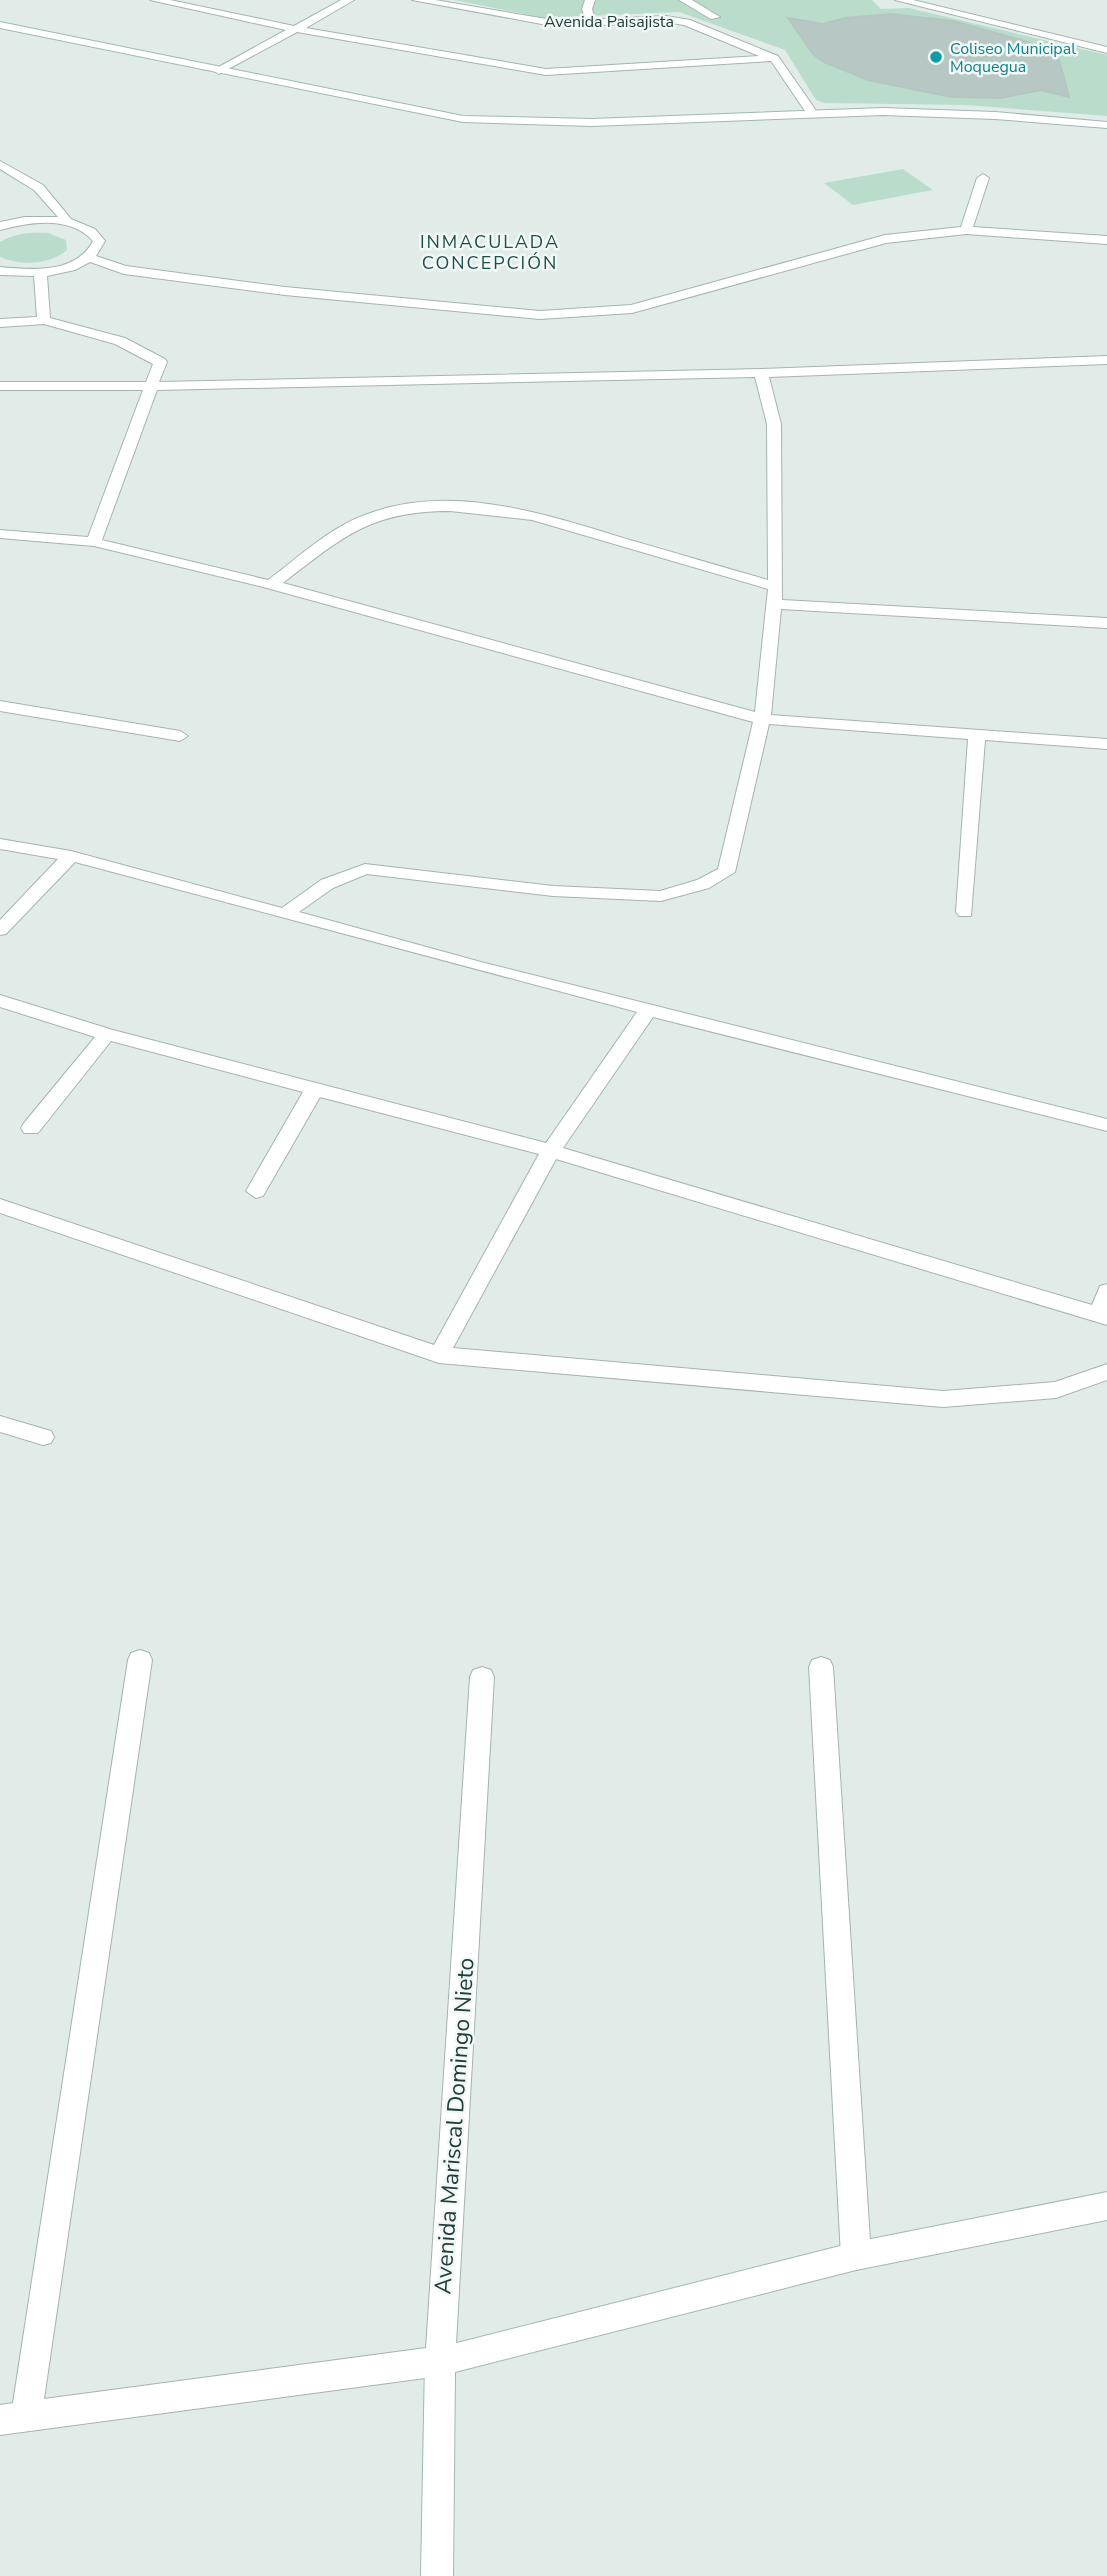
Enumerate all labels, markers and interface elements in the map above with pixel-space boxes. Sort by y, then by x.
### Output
street label: Avenida Paisajista [544,11,674,33]
place label: Coliseo Municipal Moquegua [950,38,1076,78]
marker: Coliseo Municipal Moquegua [928,49,944,65]
district label: INMACULADA CONCEPCIÓN [420,230,560,275]
street label: Avenida Mariscal Domingo Nieto [427,1957,482,2295]

